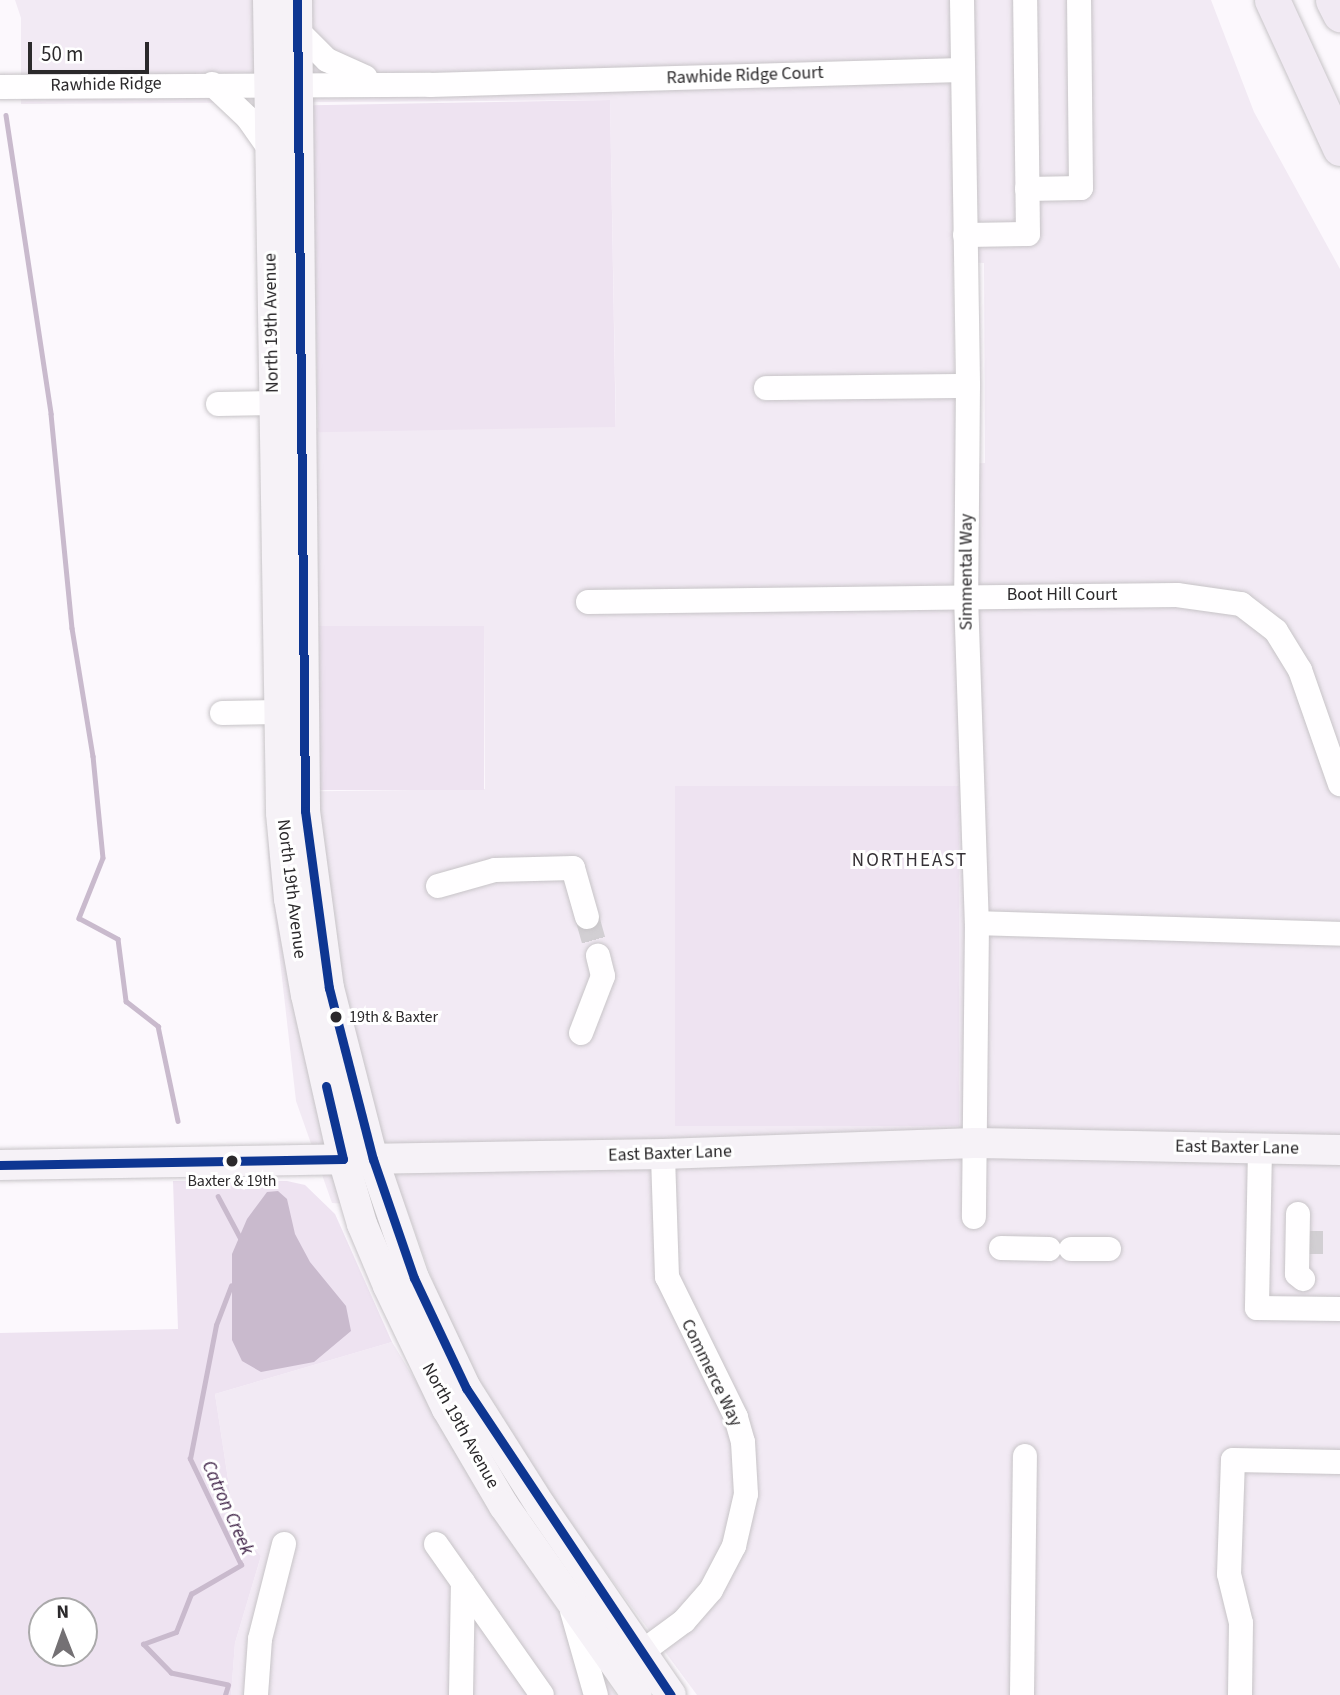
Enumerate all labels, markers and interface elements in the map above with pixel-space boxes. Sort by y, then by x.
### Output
scale bar [32,28,152,72]
text: 50 m [41,39,83,69]
street label: Rawhide Ridge Court [666,62,824,90]
street label: Rawhide Ridge [50,73,162,97]
street label: North 19th Avenue [260,253,284,393]
street label: Simmental Way [956,514,978,630]
street label: Boot Hill Court [1007,584,1117,606]
street label: North 19th Avenue [272,818,310,960]
district label: NORTHEAST [853,850,967,872]
place label: 19th & Baxter [349,1007,438,1027]
marker: 19th & Baxter [329,1010,343,1024]
street label: East Baxter Lane [1175,1136,1299,1160]
street label: East Baxter Lane [608,1141,732,1167]
marker: Baxter & 19th [225,1154,239,1168]
place label: Baxter & 19th [187,1171,277,1191]
street label: Commerce Way [676,1316,746,1430]
street label: North 19th Avenue [417,1360,503,1492]
water label: Catron Creek [196,1457,258,1559]
north arrow [28,1597,98,1667]
text: N [56,1599,69,1626]

